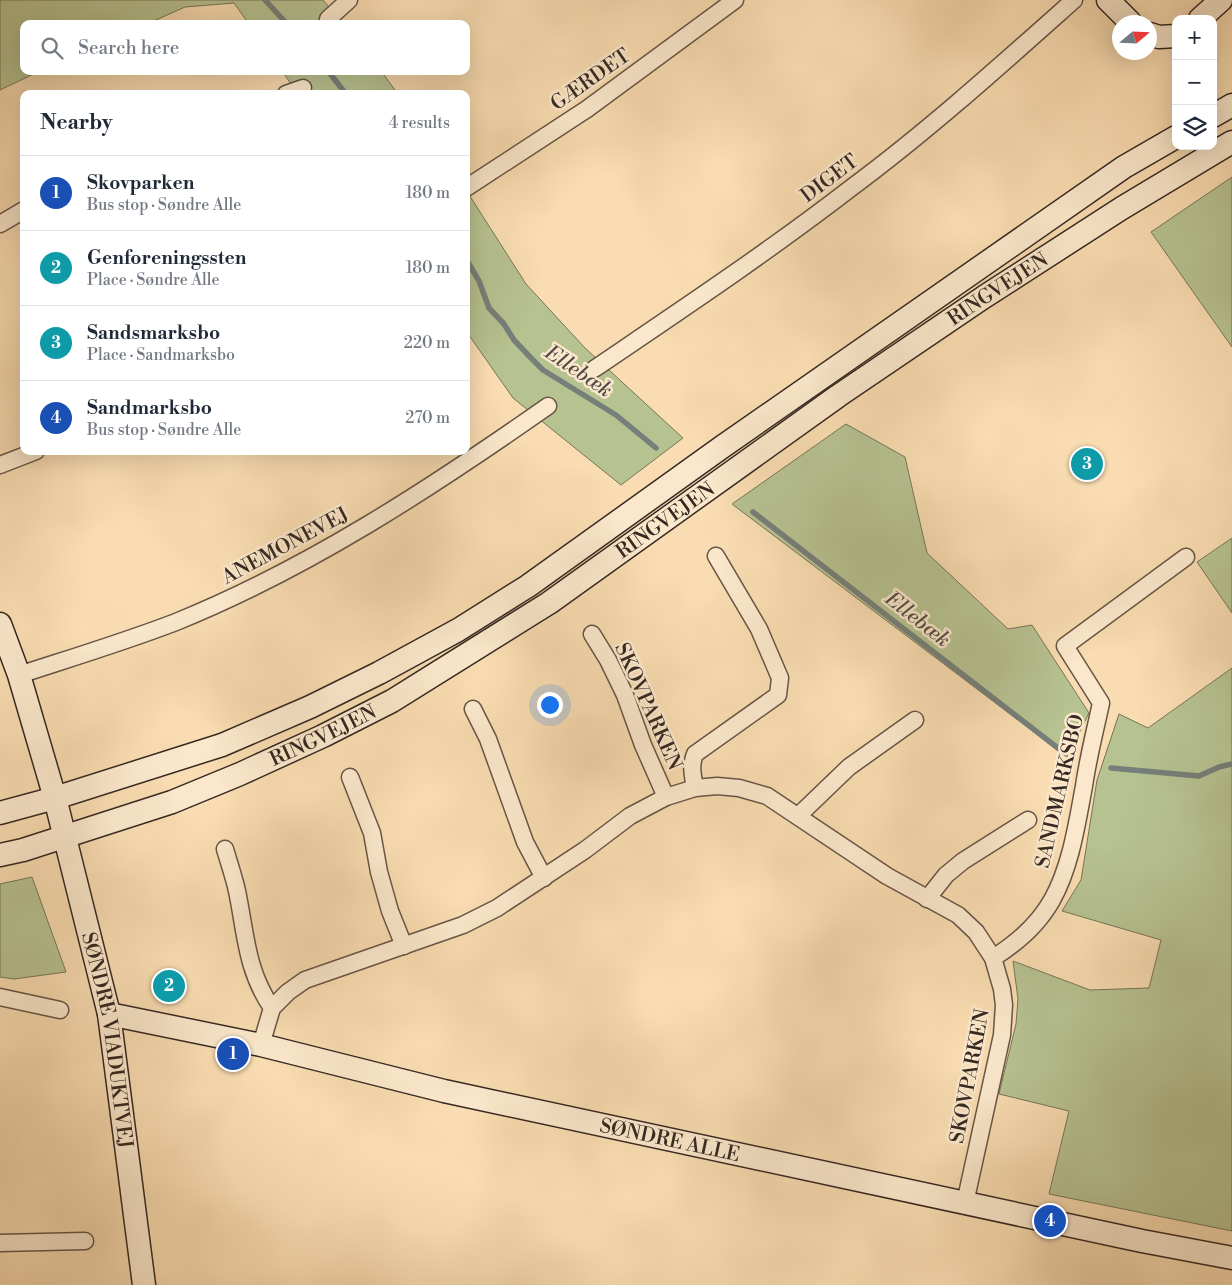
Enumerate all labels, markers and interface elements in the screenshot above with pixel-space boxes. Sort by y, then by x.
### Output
north arrow [1112,15,1157,60]
map controls [1172,15,1217,150]
button: + [1172,15,1217,60]
search box [20,20,470,75]
icon: search [38,34,66,62]
text: Search here [78,36,179,60]
street label: GÆRDET [546,44,636,117]
button: − [1172,60,1217,105]
button: layers [1172,105,1217,150]
text: Nearby [40,110,113,136]
text: 4 results [389,113,450,133]
street label: DIGET [796,149,864,209]
text: Skovparken [87,171,194,195]
text: 1 [52,183,60,203]
text: 180 m [406,183,450,203]
text: Bus stop · Søndre Alle [87,195,241,215]
text: Genforeningssten [87,246,246,270]
street label: RINGVEJEN [943,248,1053,332]
text: 2 [51,258,61,278]
text: 180 m [406,258,450,278]
text: Place · Søndre Alle [87,270,220,290]
text: Sandsmarksbo [87,321,220,345]
text: 3 [51,333,61,353]
text: 220 m [404,333,450,353]
water label: Ellebæk [539,339,617,404]
text: Place · Sandmarksbo [87,345,235,365]
text: Sandmarksbo [87,396,212,420]
text: 4 [51,408,61,428]
text: 270 m [405,408,450,428]
text: Bus stop · Søndre Alle [87,420,241,440]
pin: 3 [1071,445,1103,483]
street label: RINGVEJEN [612,477,720,565]
street label: ANEMONEVEJ [217,502,354,591]
water label: Ellebæk [879,586,955,653]
street label: SKOVPARKEN [608,639,687,774]
your location [537,692,563,718]
street label: RINGVEJEN [266,700,381,773]
street label: SANDMARKSBO [1031,712,1090,871]
street label: SØNDRE VIADUKTVEJ [75,930,137,1150]
pin: 2 [153,967,185,1005]
street label: SKOVPARKEN [945,1007,996,1146]
pin: 1 [217,1035,249,1073]
street label: SØNDRE ALLE [597,1114,742,1168]
pin: 4 [1034,1202,1066,1240]

